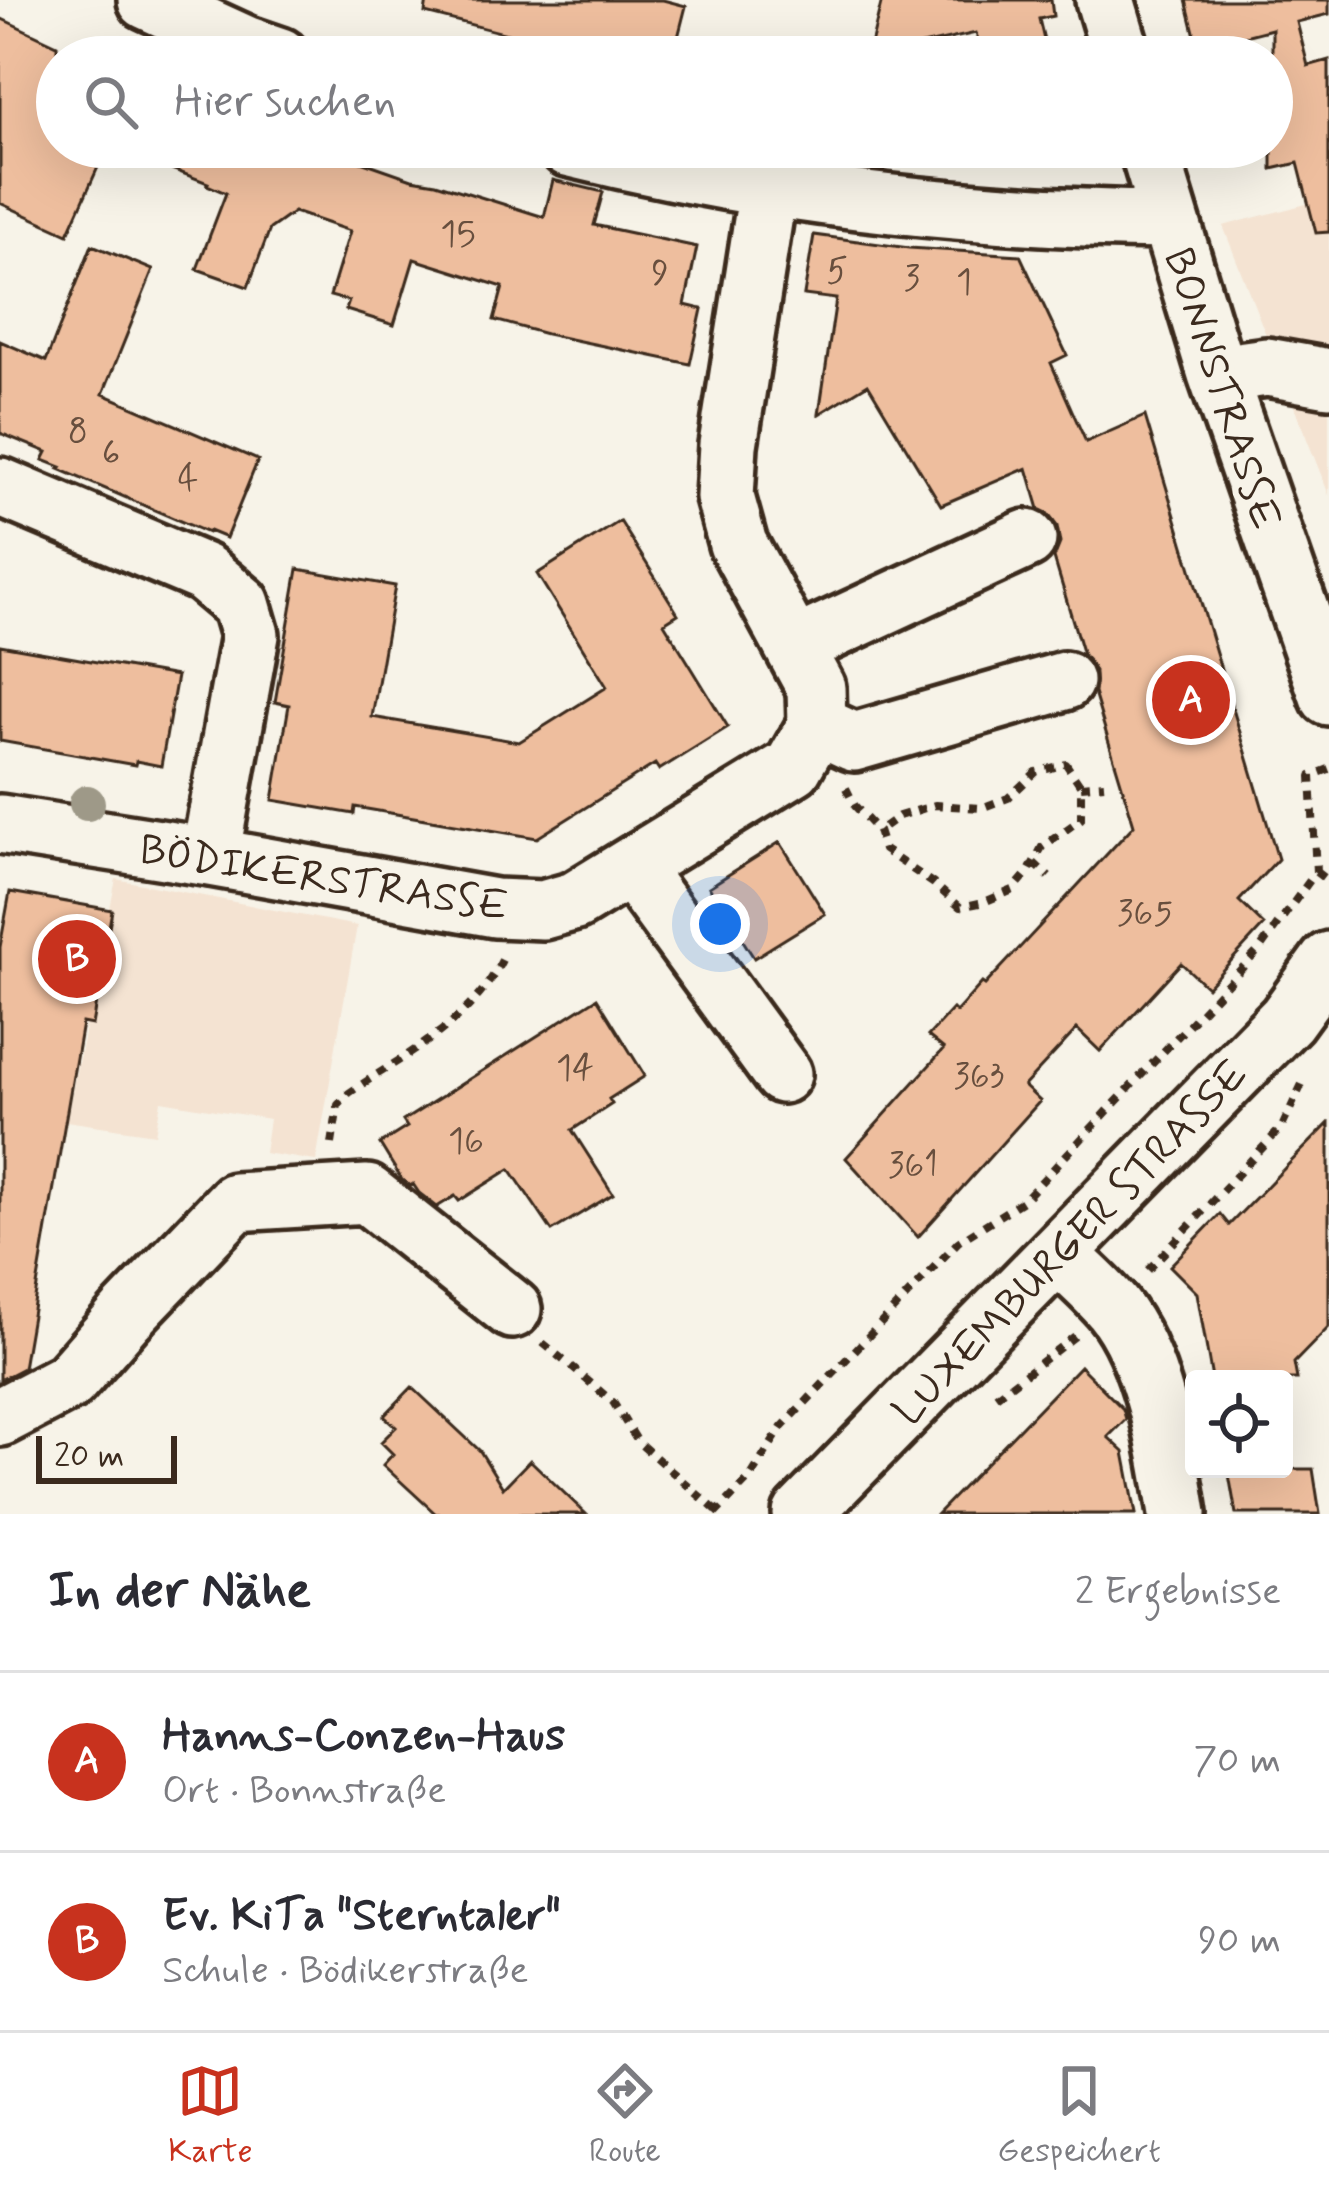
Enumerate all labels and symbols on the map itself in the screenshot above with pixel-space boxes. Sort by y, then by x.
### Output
house number: 15 [440,212,476,259]
street label: BONNSTRASSE [1149,241,1292,537]
house number: 5 [826,249,848,296]
house number: 9 [651,251,669,298]
house number: 3 [904,256,920,303]
house number: 1 [956,260,972,307]
house number: 8 [68,409,88,456]
house number: 6 [102,431,120,478]
house number: 4 [178,456,198,503]
pin: A [1152,655,1230,745]
street label: BÖDIKERSTRASSE [135,823,512,936]
house number: 365 [1117,891,1173,938]
your location [690,894,750,954]
pin: B [38,914,116,1004]
house number: 14 [556,1046,594,1093]
street label: LUXEMBURGER STRASSE [882,1049,1261,1438]
house number: 363 [954,1054,1004,1101]
house number: 16 [448,1119,484,1166]
house number: 361 [888,1143,938,1190]
scale bar [36,1430,177,1483]

